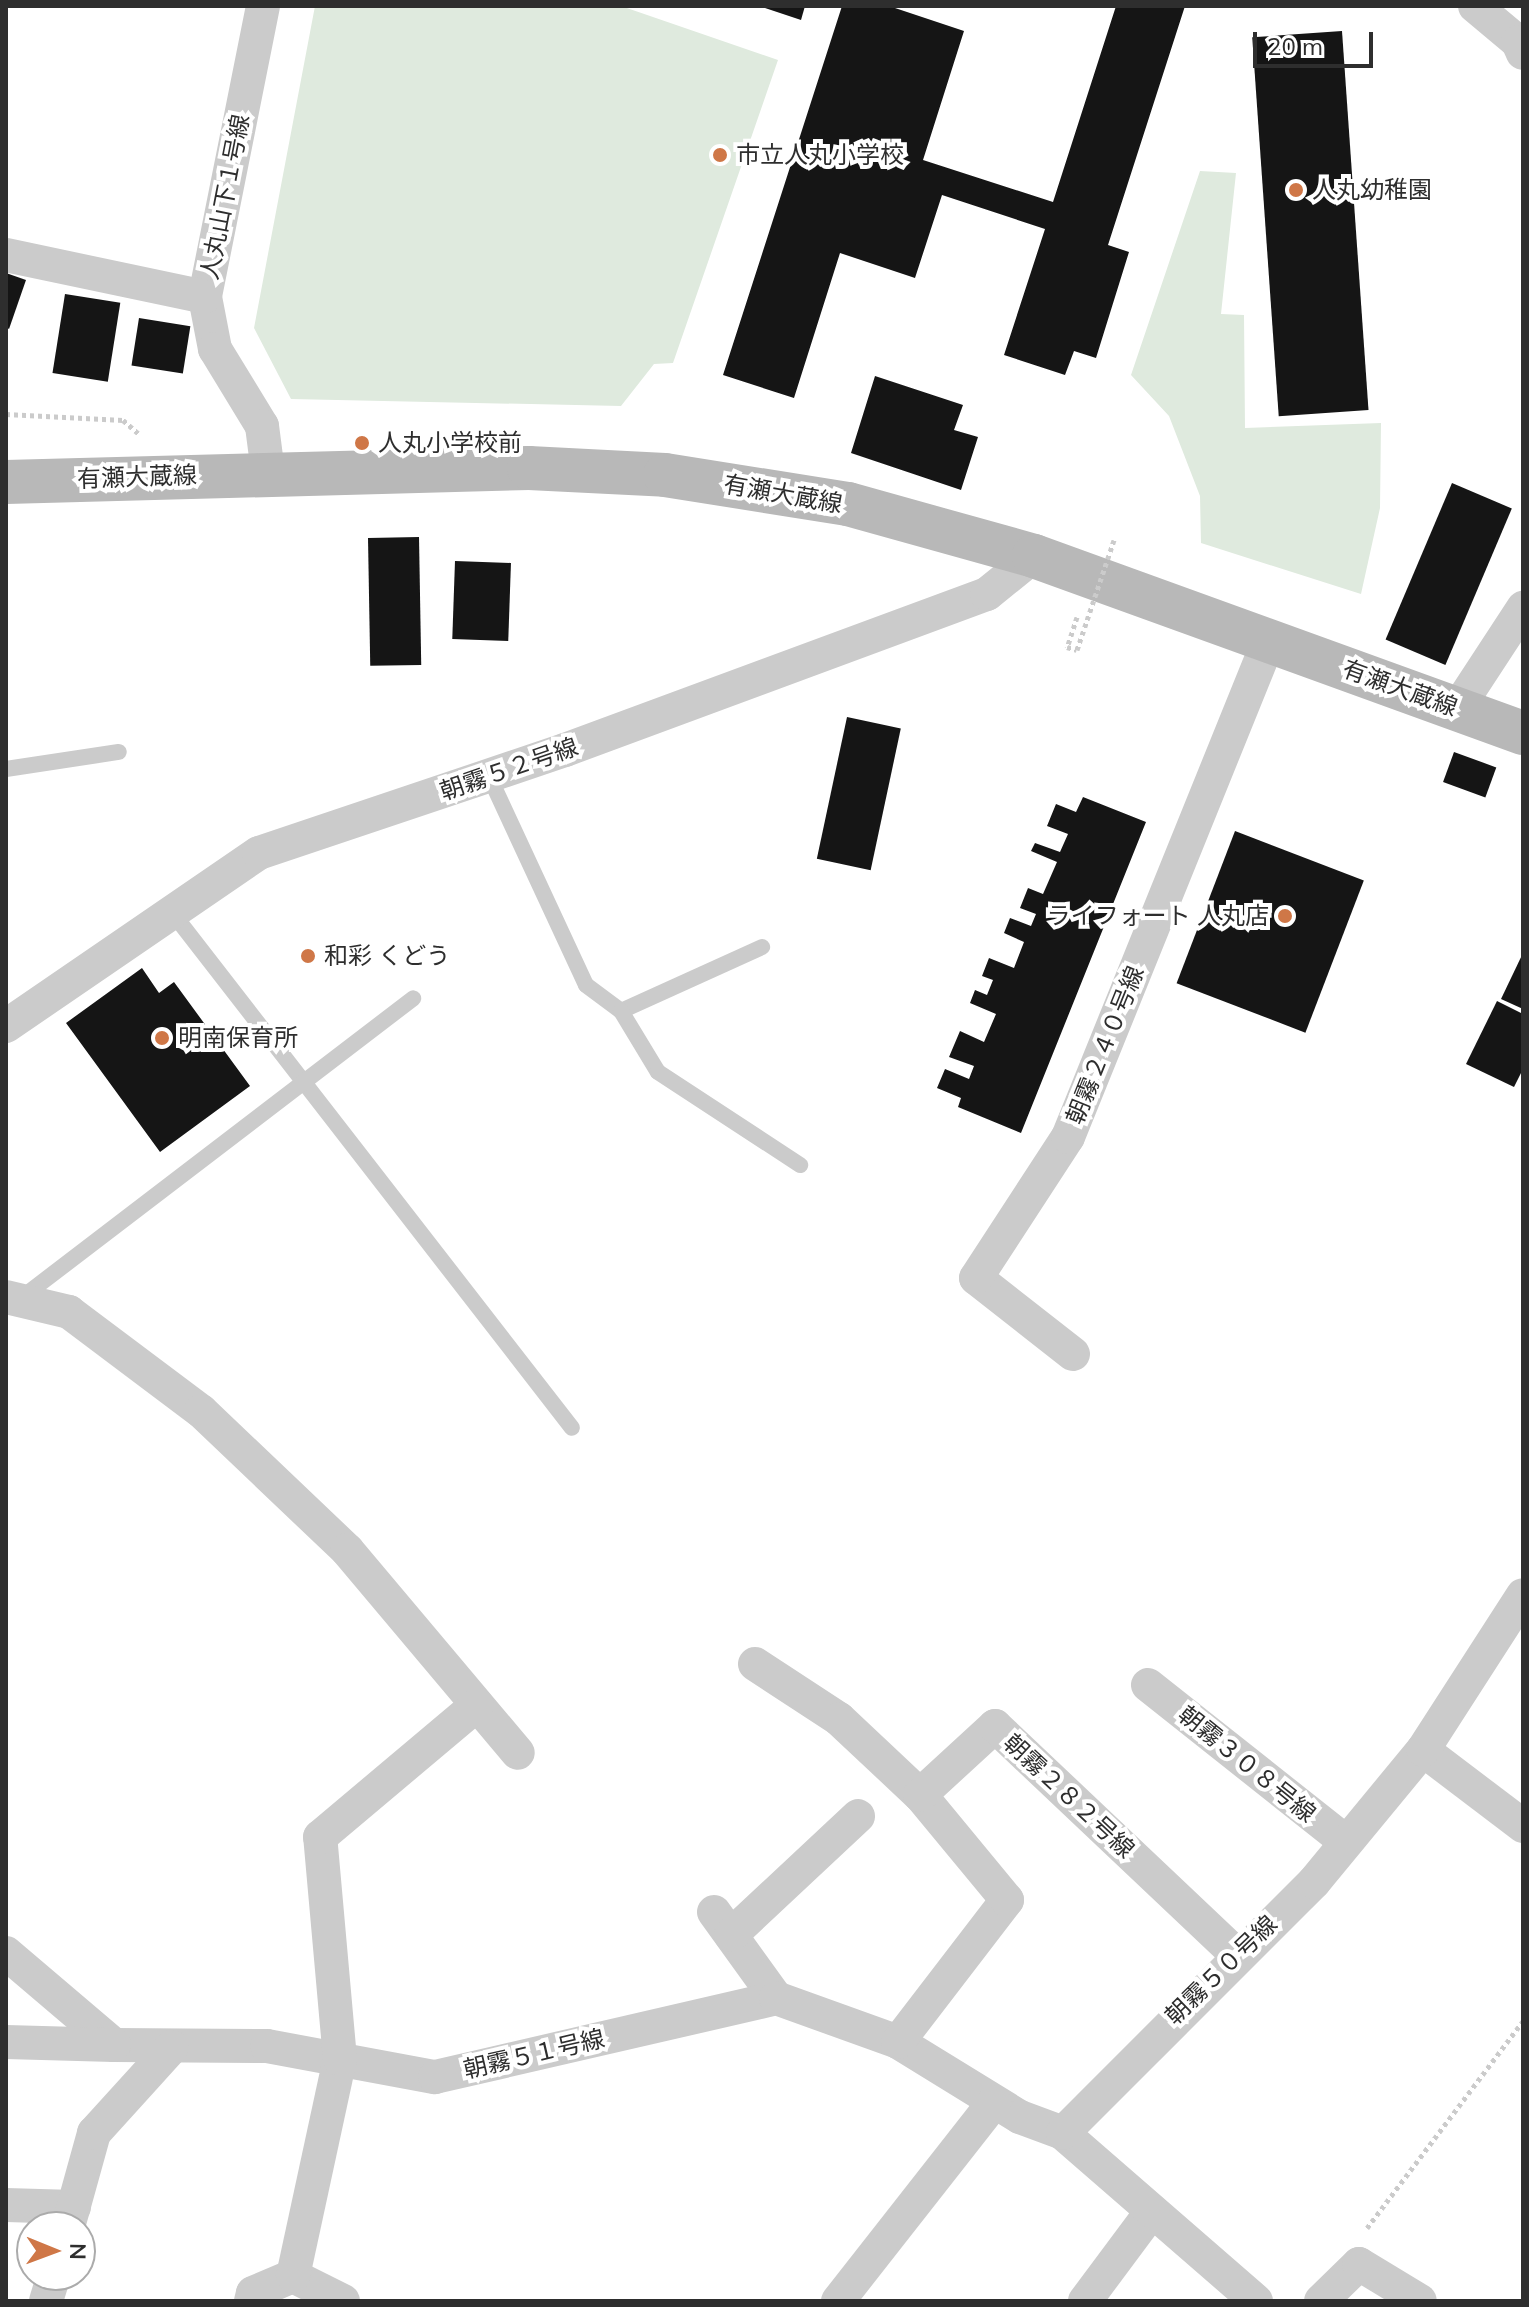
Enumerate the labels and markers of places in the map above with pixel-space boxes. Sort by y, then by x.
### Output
place label: 市立人丸小学校 [736,141,904,169]
marker: 市立人丸小学校 [711,146,729,164]
place label: 人丸幼稚園 [1312,176,1432,204]
marker: 人丸幼稚園 [1287,181,1305,199]
place label: 人丸小学校前 [378,429,522,457]
marker: 人丸小学校前 [353,434,371,452]
place label: ライフォート 人丸店 [1047,902,1269,930]
marker: ライフォート 人丸店 [1276,907,1294,925]
place label: 和彩 くどう [324,942,450,970]
marker: 和彩 くどう [299,947,317,965]
place label: 明南保育所 [178,1024,298,1052]
marker: 明南保育所 [153,1029,171,1047]

